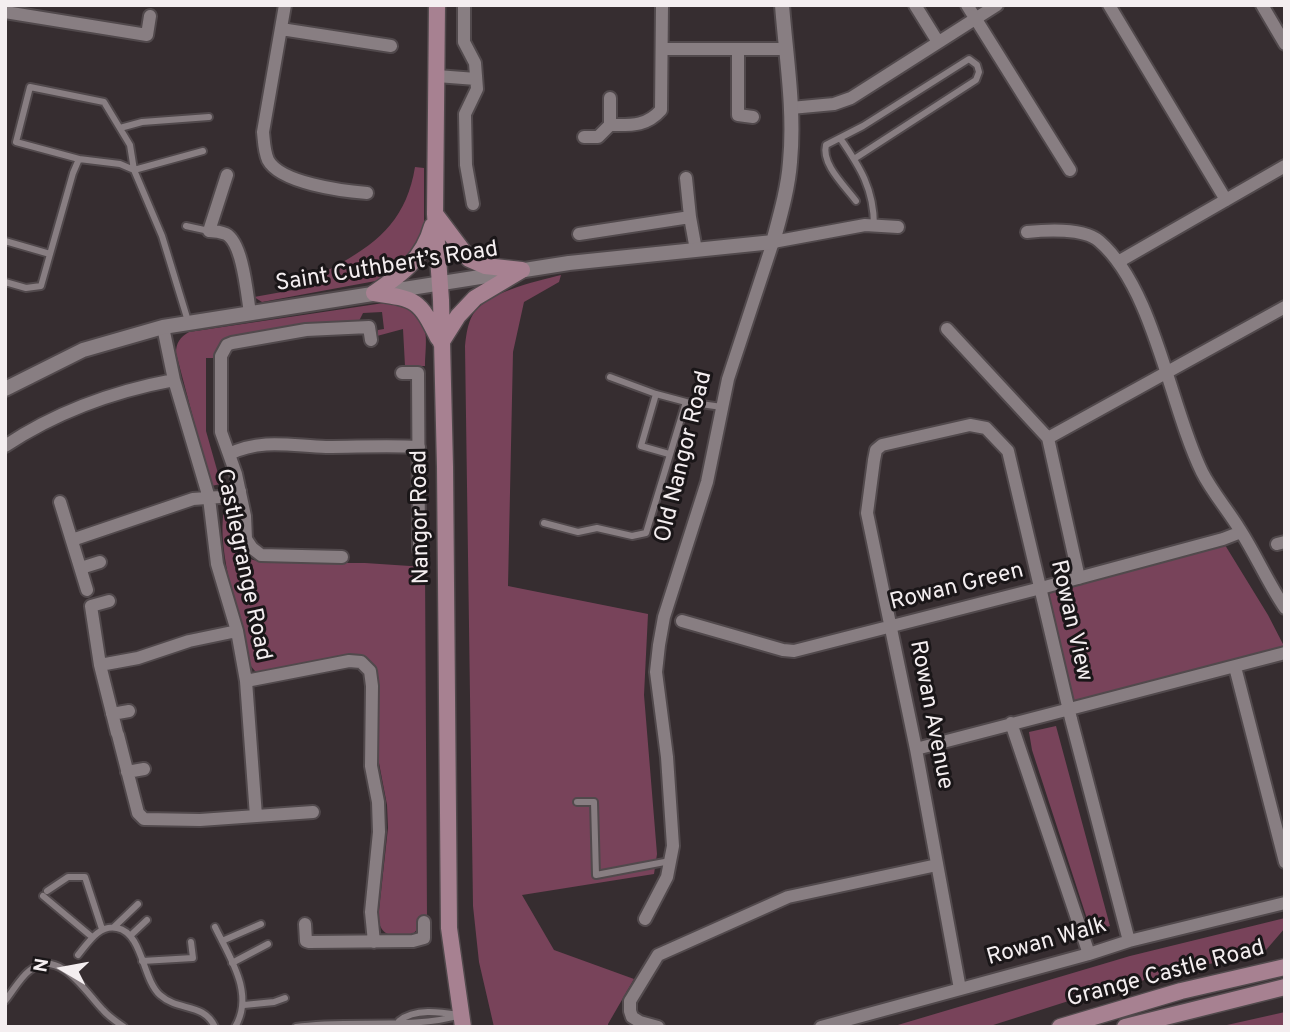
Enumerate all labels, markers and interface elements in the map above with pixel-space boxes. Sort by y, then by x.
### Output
street label: Saint Cuthbert’s Road [274,237,500,299]
street label: Old Nangor Road [650,368,720,546]
street label: Nangor Road [407,450,437,584]
street label: Castlegrange Road [208,466,276,664]
street label: Rowan Green [887,558,1027,618]
street label: Rowan View [1043,558,1097,684]
street label: Rowan Avenue [902,638,958,792]
street label: Rowan Walk [984,913,1110,973]
north arrow [28,934,98,1004]
street label: Grange Castle Road [1064,935,1268,1015]
text: N [29,957,55,974]

